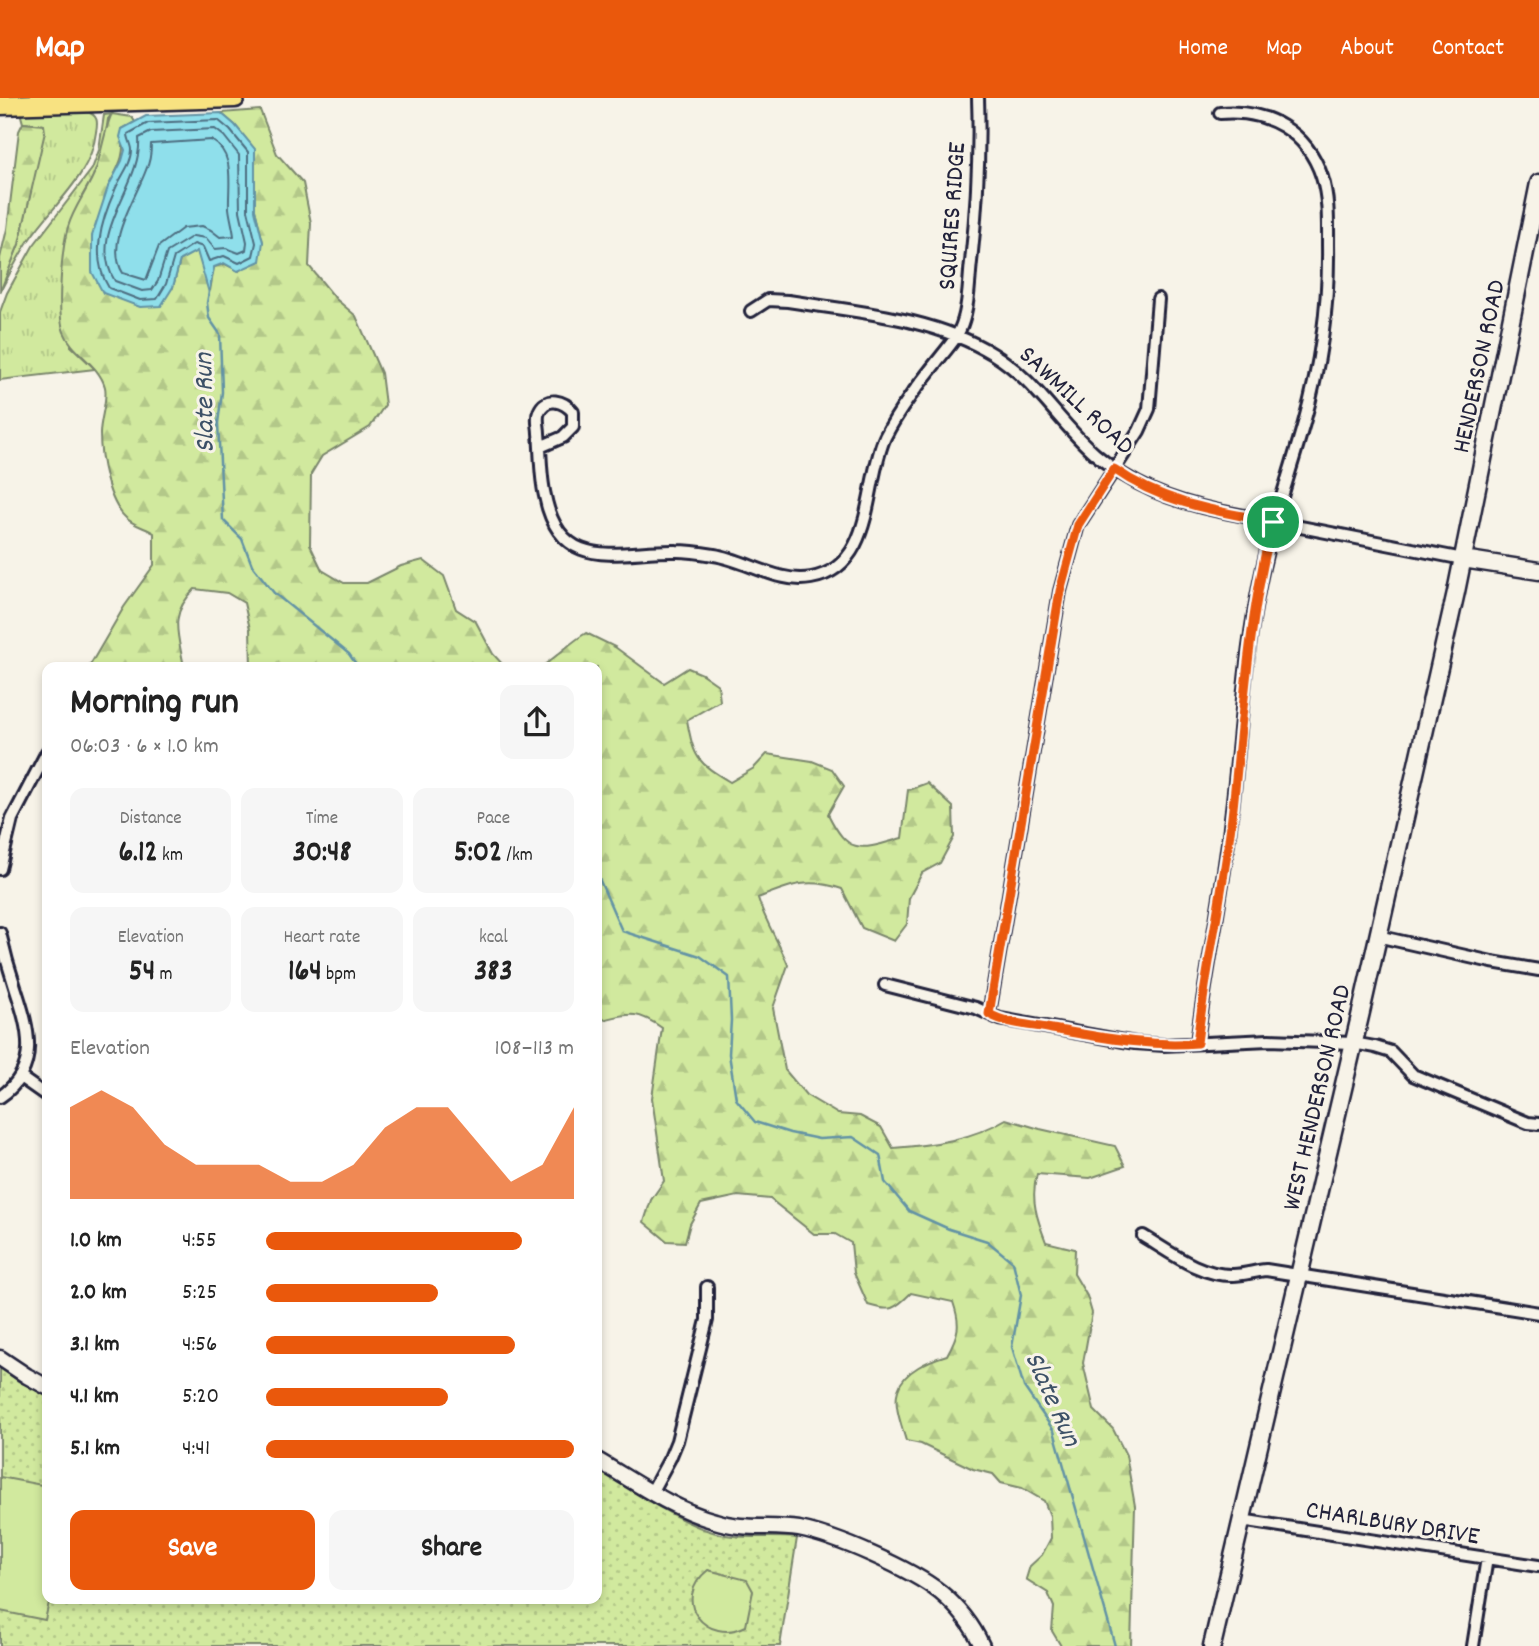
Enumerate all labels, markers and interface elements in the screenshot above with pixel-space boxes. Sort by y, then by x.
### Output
text: Map [35,26,85,73]
text: Home [1178,32,1228,66]
text: Map [1266,32,1302,66]
text: About [1340,32,1394,66]
text: Contact [1432,32,1504,66]
street label: SQUIRES RIDGE [930,141,977,291]
street label: HENDERSON ROAD [1444,277,1517,457]
street label: SAWMILL ROAD [1009,338,1142,465]
water label: Slate Run [186,352,228,453]
pin [1243,492,1303,552]
icon: arrive [1254,503,1292,541]
text: Morning run [70,677,239,732]
button: share [500,685,574,759]
text: 06:03 · 6 × 1.0 km [70,731,219,764]
text: Distance [120,806,182,833]
text: Time [306,806,338,833]
text: Pace [477,806,510,833]
text: 6.12 [118,833,158,876]
text: 30:48 [292,833,352,876]
text: 5:02 [454,833,502,876]
text: km [158,843,183,870]
text: /km [502,843,533,870]
text: Elevation [118,925,184,952]
text: Heart rate [284,925,360,952]
text: kcal [479,925,508,952]
text: 54 [129,952,155,995]
text: 164 [288,952,322,995]
text: 383 [474,952,513,995]
text: m [155,962,173,989]
text: bpm [322,962,356,989]
street label: WEST HENDERSON ROAD [1274,981,1362,1214]
text: Elevation [70,1033,150,1066]
text: 108–113 m [494,1033,574,1066]
text: 1.0 km [70,1225,122,1258]
text: 4:55 [182,1225,217,1258]
text: 2.0 km [70,1277,127,1310]
text: 5:25 [182,1277,217,1310]
text: 3.1 km [70,1329,120,1362]
text: 4:56 [182,1329,217,1362]
water label: Slate Run [1012,1346,1089,1455]
text: 4.1 km [70,1381,119,1414]
text: 5:20 [182,1381,219,1414]
text: 5.1 km [70,1433,120,1466]
text: 4:41 [182,1433,210,1466]
street label: CHARLBURY DRIVE [1303,1492,1482,1556]
button: Save [70,1510,315,1590]
button: Share [329,1510,574,1590]

